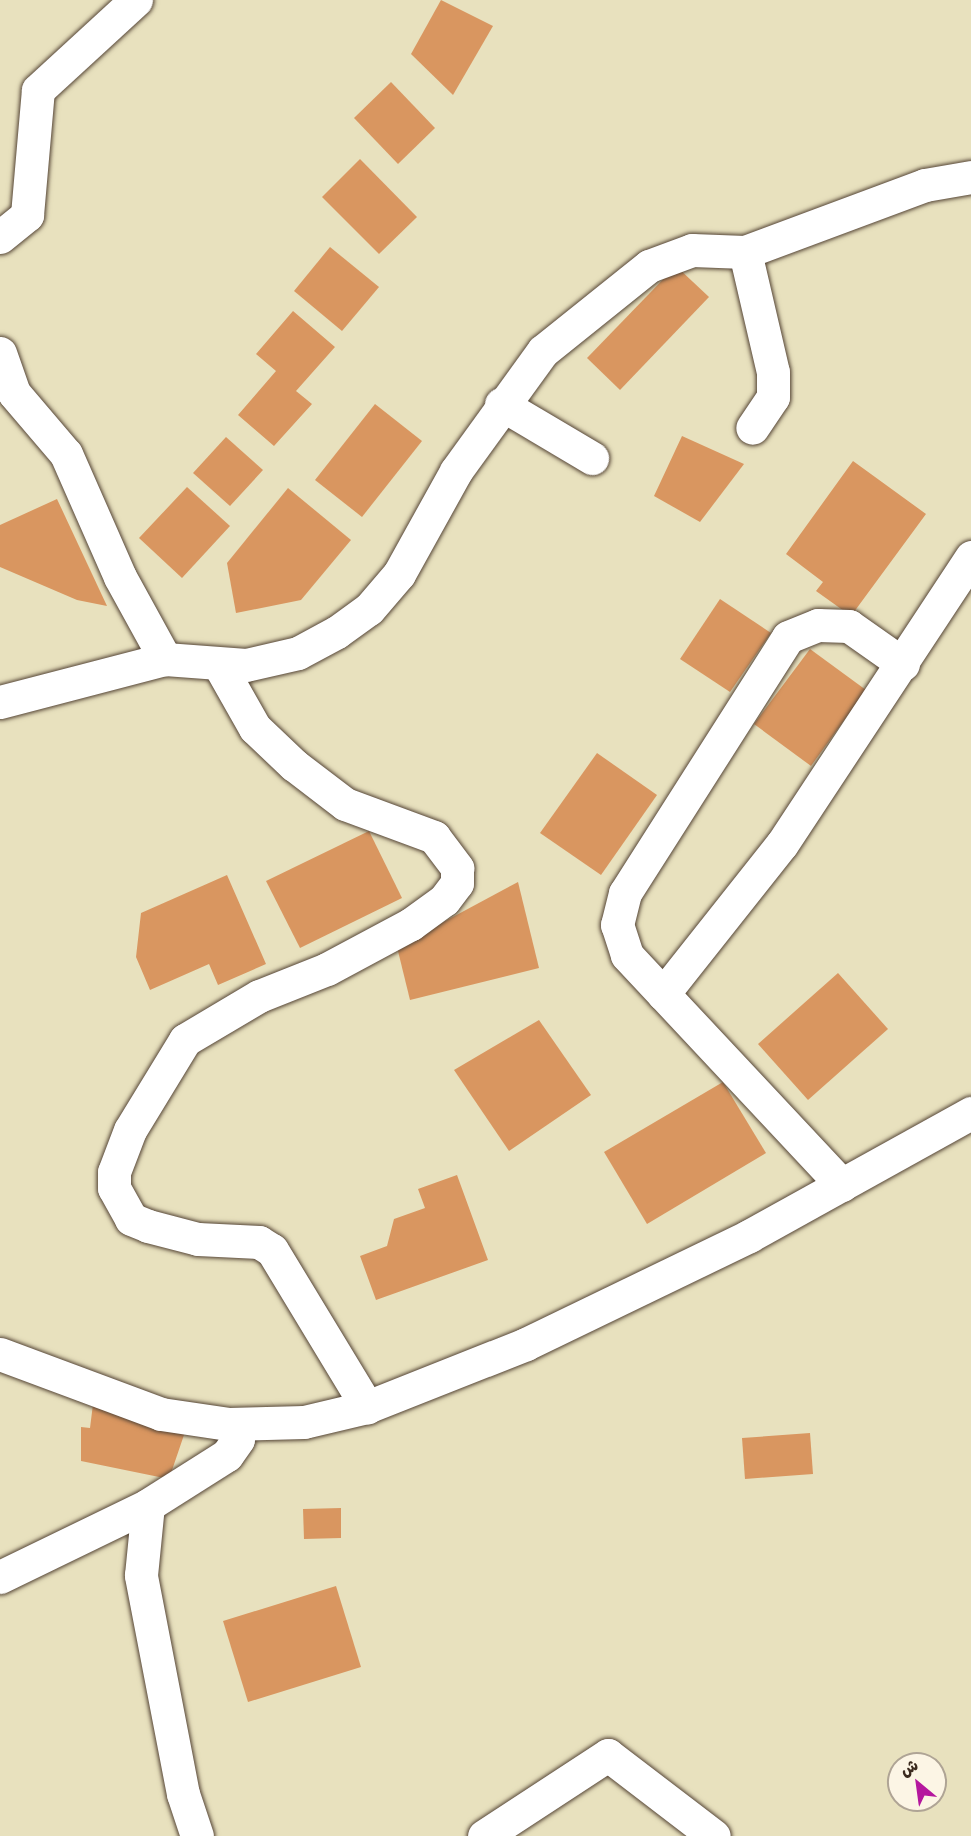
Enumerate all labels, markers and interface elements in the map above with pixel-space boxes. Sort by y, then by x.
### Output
north arrow [887,1752,947,1812]
text: ش [896,1754,922,1781]

